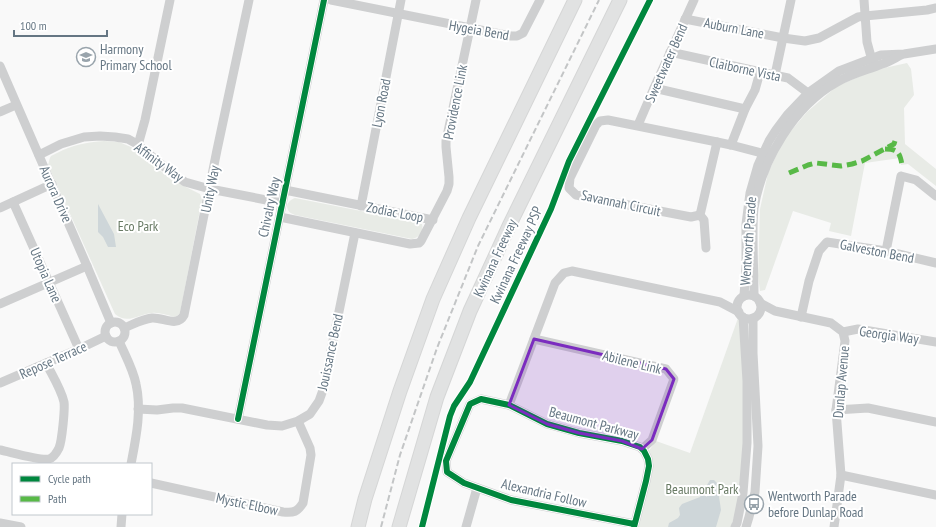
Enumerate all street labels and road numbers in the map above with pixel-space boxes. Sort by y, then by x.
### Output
street label: Auburn Lane [702,13,766,43]
street label: Hygeia Bend [448,16,510,44]
street label: Sweetwater Bend [641,21,691,105]
street label: Claiborne Vista [708,53,782,85]
street label: Providence Link [439,62,471,141]
street label: Lyon Road [367,77,395,129]
street label: Affinity Way [131,138,188,186]
street label: Aurora Drive [35,163,77,225]
street label: Unity Way [197,163,224,214]
street label: Chivalry Way [254,175,284,239]
street label: Savannah Circuit [580,186,663,220]
street label: Wentworth Parade [736,196,760,286]
street label: Zodiac Loop [365,198,425,226]
street label: Kwinana Freeway PSP [486,204,546,306]
street label: Kwinana Freeway [470,216,520,300]
street label: Galveston Bend [838,235,916,267]
street label: Utopia Lane [26,245,66,305]
street label: Jouissance Bend [313,312,347,393]
street label: Georgia Way [858,322,921,348]
street label: Repose Terrace [17,337,90,383]
street label: Dunlap Avenue [829,345,853,419]
street label: Abilene Link [601,346,664,378]
street label: Beaumont Parkway [547,402,642,444]
street label: Alexandria Follow [500,474,589,512]
street label: Mystic Elbow [214,489,280,520]

